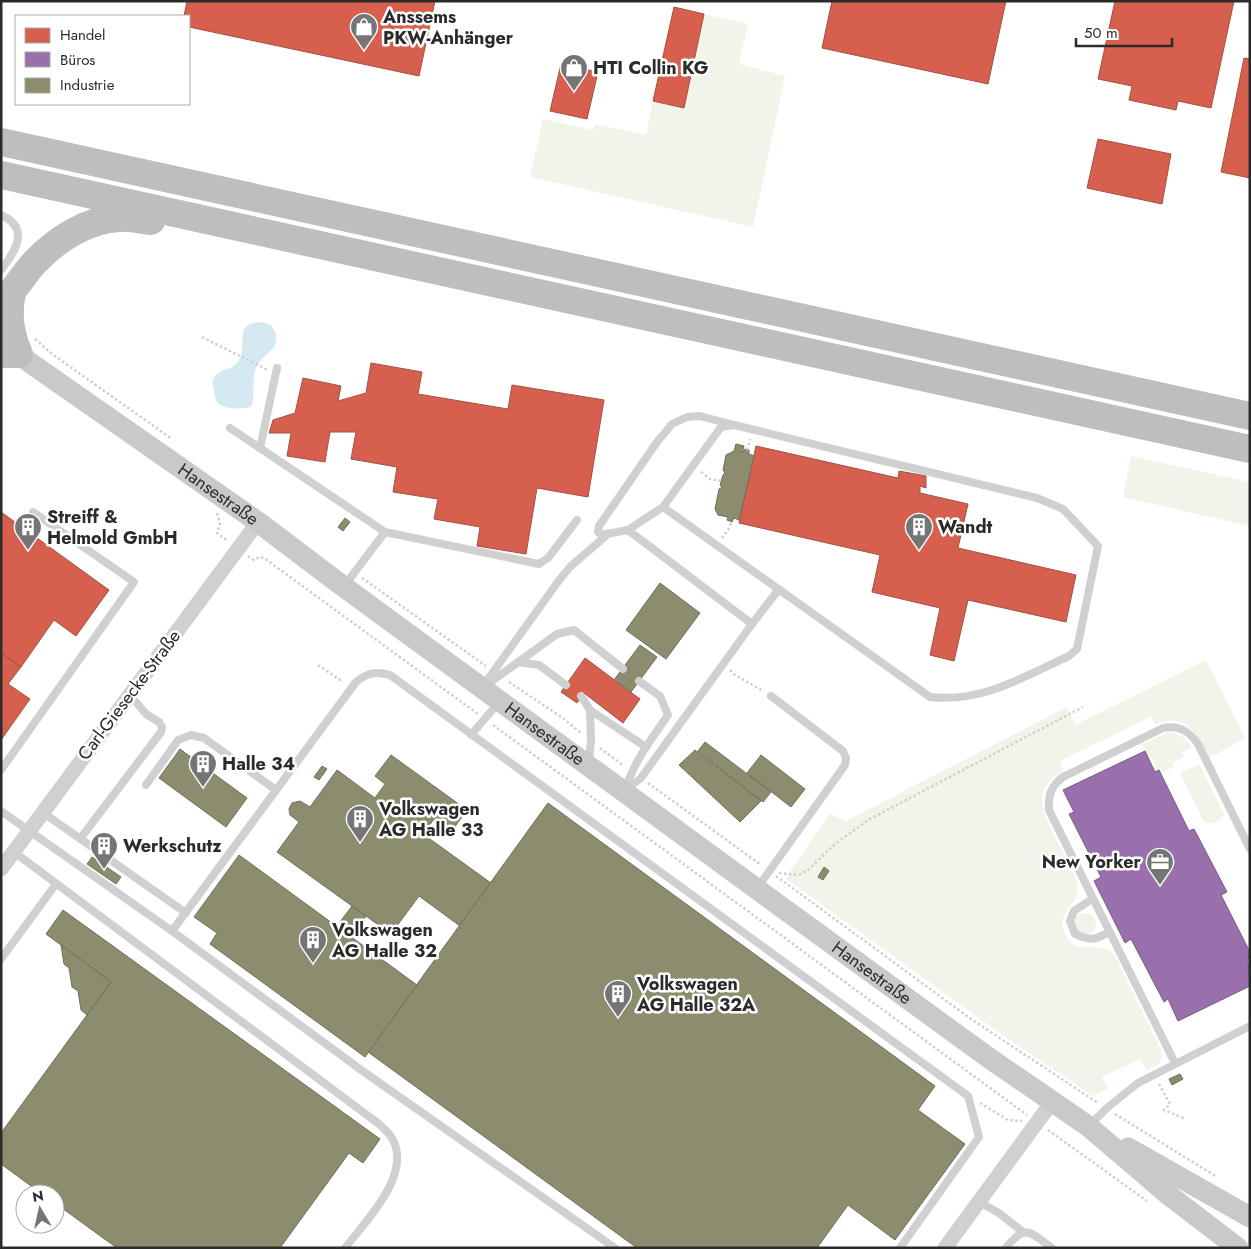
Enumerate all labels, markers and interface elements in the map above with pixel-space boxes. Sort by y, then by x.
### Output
place label: Anssems PKW-Anhänger [382,4,514,51]
shop icon: Anssems PKW-Anhänger [349,12,379,51]
legend [15,15,190,105]
scale bar [1076,15,1172,47]
text: 50 m [1084,22,1118,44]
text: Handel [60,24,106,46]
text: Büros [60,49,95,71]
shop icon: HTI Collin KG [559,53,589,92]
place label: HTI Collin KG [593,55,709,81]
text: Industrie [60,74,115,96]
street label: Hansestraße [173,457,264,532]
place label: Streiff & Helmold GmbH [47,504,178,551]
building icon: Streiff & Helmold GmbH [13,512,43,551]
building icon: Wandt [904,512,934,551]
place label: Wandt [938,514,993,540]
street label: Carl-Giesecke-Straße [71,624,187,766]
street label: Hansestraße [499,696,590,772]
building icon: Halle 34 [188,749,218,788]
place label: Halle 34 [222,751,295,777]
place label: Volkswagen AG Halle 33 [378,796,483,843]
building icon: Volkswagen AG Halle 33 [345,804,375,843]
building icon: Werkschutz [89,831,119,870]
place label: Werkschutz [123,833,222,859]
office icon: New Yorker [1145,847,1175,886]
place label: New Yorker [1042,849,1142,875]
place label: Volkswagen AG Halle 32 [331,917,437,964]
building icon: Volkswagen AG Halle 32 [298,925,328,964]
street label: Hansestraße [826,935,917,1011]
place label: Volkswagen AG Halle 32A [636,971,756,1018]
building icon: Volkswagen AG Halle 32A [603,979,633,1018]
north arrow [15,1184,65,1234]
text: N [31,1185,45,1207]

